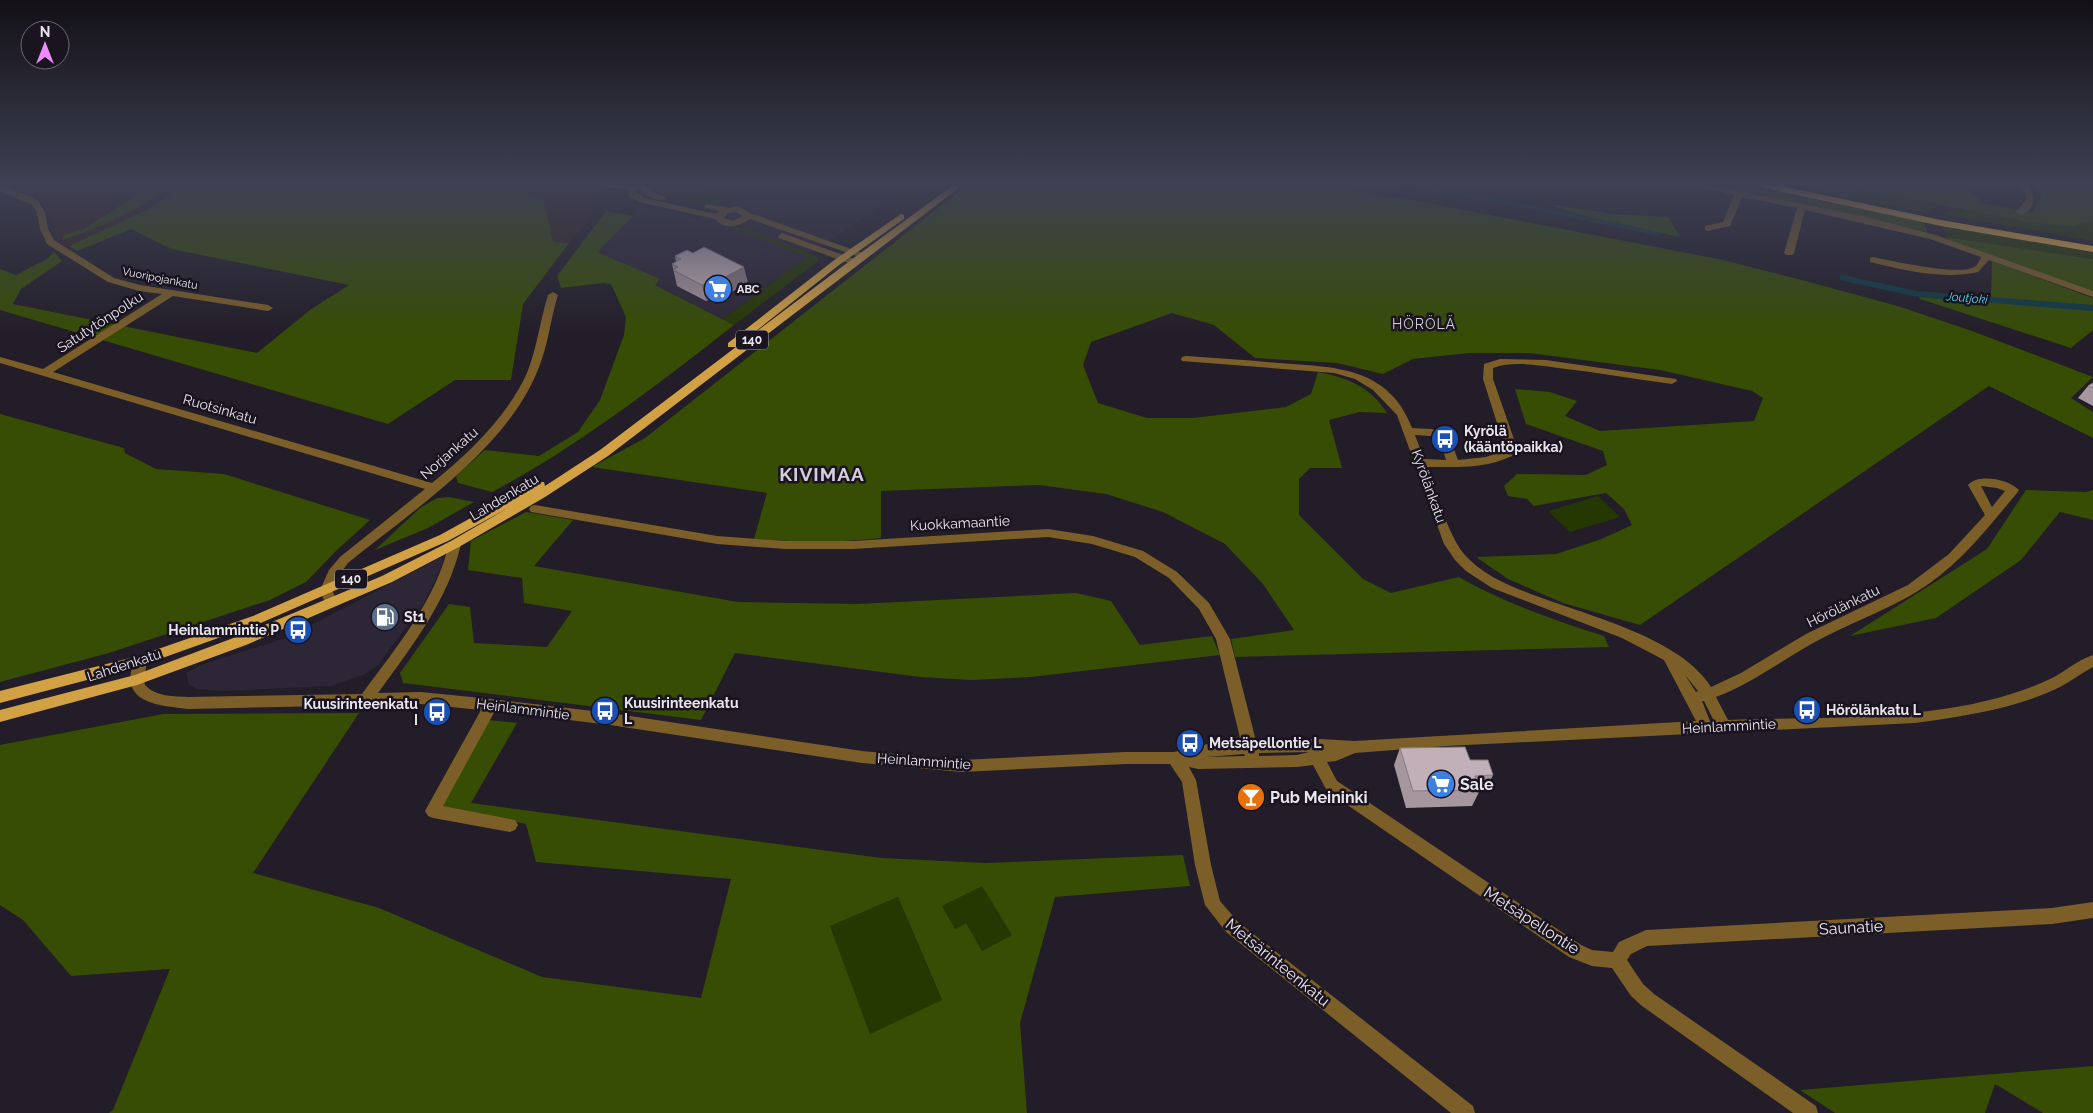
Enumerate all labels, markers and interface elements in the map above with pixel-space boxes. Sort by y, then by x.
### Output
north arrow [20,20,70,70]
text: N [40,24,50,40]
street label: Vuoripojankatu [121,265,199,292]
supermarket icon: ABC [703,274,733,304]
place label: ABC [737,283,760,296]
street label: Satutytönpolku [54,288,146,356]
water label: Joutjoki [1945,289,1989,307]
district label: HÖRÖLÄ [1392,314,1456,332]
road number: 140 [736,330,768,350]
street label: Ruotsinkatu [181,391,259,427]
place label: Kyrölä (kääntöpaikka) [1464,423,1563,455]
street label: Norjankatu [417,424,481,482]
bus stop icon: Kyrölä (kääntöpaikka) [1430,424,1460,454]
street label: Kyrölänkatu [1408,447,1450,525]
district label: KIVIMAA [779,463,865,485]
street label: Lahdenkatu [467,470,541,524]
street label: Kuokkamaantie [910,512,1010,534]
road number: 140 [335,570,367,588]
street label: Hörölänkatu [1804,581,1882,631]
fuel station icon: St1 [370,602,400,632]
place label: St1 [404,609,425,625]
bus stop icon: Heinlammintie P [283,615,313,645]
place label: Heinlammintie P [168,622,279,638]
street label: Lahdenkatu [85,645,163,685]
street label: Heinlammintie [475,695,571,723]
place label: Kuusirinteenkatu L [624,695,739,727]
bus stop icon: Hörölänkatu L [1792,695,1822,725]
place label: Kuusirinteenkatu I [303,696,418,728]
bus stop icon: Kuusirinteenkatu L [590,696,620,726]
bus stop icon: Kuusirinteenkatu I [422,697,452,727]
place label: Hörölänkatu L [1826,702,1922,718]
street label: Heinlammintie [1682,716,1776,736]
bus stop icon: Metsäpellontie L [1175,728,1205,758]
place label: Metsäpellontie L [1209,735,1322,751]
street label: Heinlammintie [877,750,971,772]
supermarket icon: Sale [1426,769,1456,799]
place label: Sale [1460,775,1494,794]
bar icon: Pub Meininki [1236,782,1266,812]
place label: Pub Meininki [1270,788,1368,807]
street label: Metsäpellontie [1480,882,1583,958]
street label: Metsärinteenkatu [1222,915,1334,1010]
street label: Saunatie [1818,916,1884,939]

